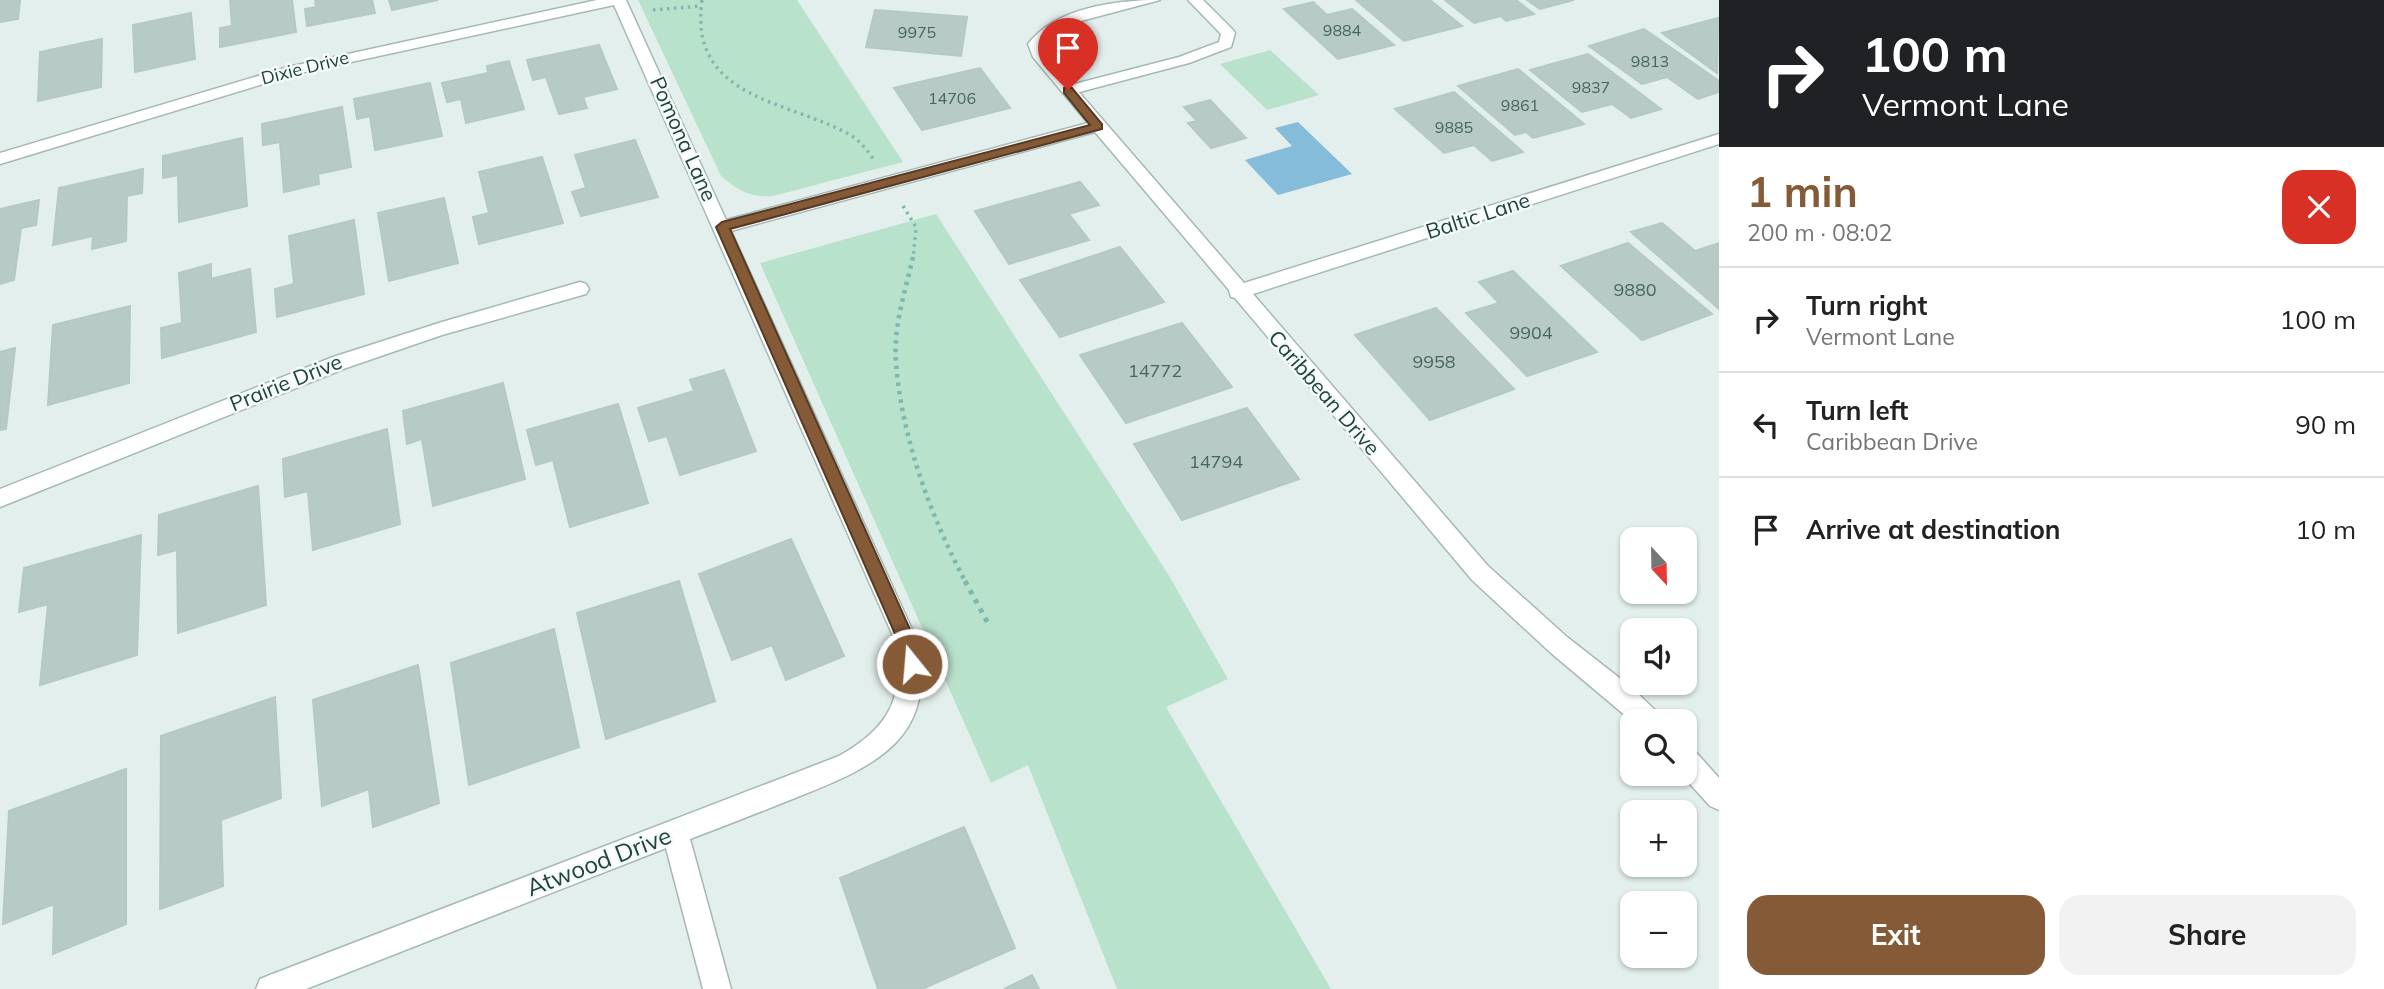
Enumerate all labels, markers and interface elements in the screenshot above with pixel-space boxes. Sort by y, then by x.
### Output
pin [1038,18,1098,90]
house number: 9884 [1323,20,1362,40]
house number: 9975 [898,22,936,42]
text: 100 m [1862,23,2008,84]
icon: right [1747,28,1838,119]
icon: arrive [1049,29,1087,67]
street label: Dixie Drive [259,46,351,90]
house number: 9813 [1631,51,1669,71]
street label: Pomona Lane [645,72,723,205]
house number: 9837 [1572,77,1610,97]
text: Vermont Lane [1862,84,2069,124]
house number: 14706 [928,88,976,108]
house number: 9861 [1501,95,1539,115]
house number: 9885 [1435,117,1473,137]
text: 1 min [1747,165,1858,218]
button: close [2282,170,2356,244]
street label: Baltic Lane [1422,186,1533,244]
text: 200 m · 08:02 [1747,218,1892,247]
house number: 9880 [1613,278,1657,301]
text: Turn right [1806,289,1927,322]
icon: right [1747,301,1785,339]
text: 100 m [2280,303,2356,336]
house number: 9904 [1509,321,1553,344]
text: Vermont Lane [1806,322,1955,351]
street label: Caribbean Drive [1263,325,1386,460]
street label: Prairie Drive [226,348,346,416]
house number: 9958 [1412,350,1456,373]
house number: 14772 [1128,359,1182,382]
text: Turn left [1806,394,1908,427]
icon: left [1747,406,1785,444]
text: 90 m [2295,408,2356,441]
text: Caribbean Drive [1806,427,1978,456]
house number: 14794 [1189,450,1243,473]
icon: arrive [1747,511,1785,549]
text: Arrive at destination [1806,513,2061,546]
text: 10 m [2295,513,2356,546]
north arrow [1620,527,1698,604]
map controls [1620,527,1697,968]
button: sound [1620,618,1697,695]
position arrow [875,627,949,701]
button: search [1620,709,1697,786]
button: + [1620,800,1697,877]
street label: Atwood Drive [522,820,675,902]
button: − [1620,891,1697,968]
button: Exit [1747,895,2045,975]
button: Share [2059,895,2356,975]

